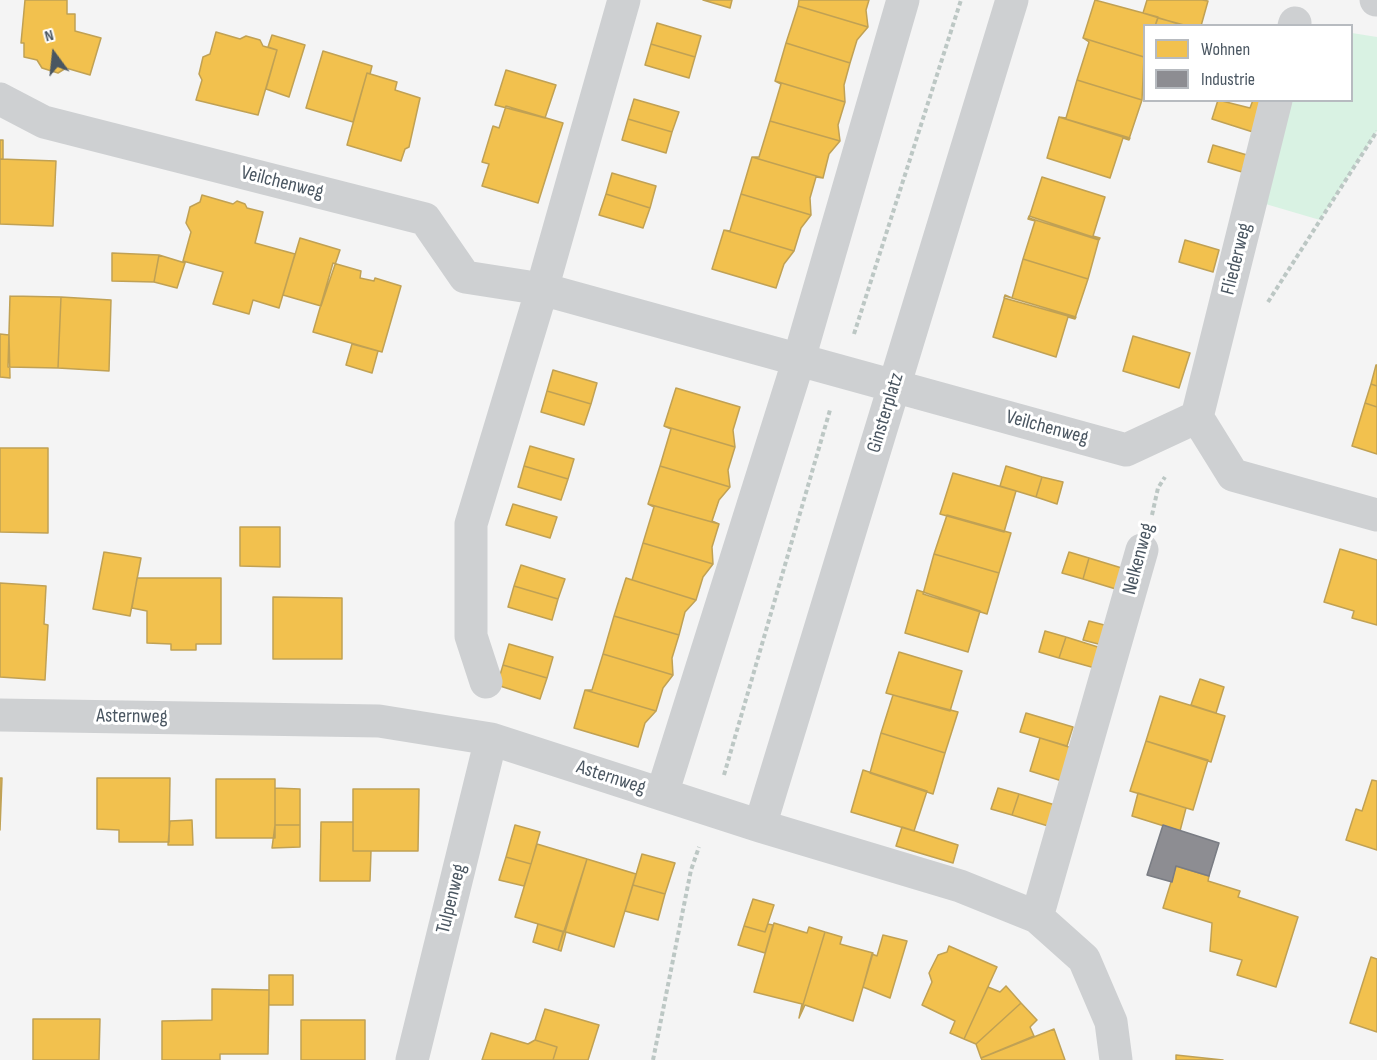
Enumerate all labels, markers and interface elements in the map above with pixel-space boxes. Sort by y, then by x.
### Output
north arrow [24,24,84,84]
legend [1143,24,1353,102]
text: N [43,26,56,46]
text: Wohnen [1201,39,1250,60]
text: Industrie [1201,69,1255,90]
street label: Veilchenweg [238,161,326,205]
street label: Fliederweg [1217,221,1257,297]
street label: Ginsterplatz [862,370,910,456]
street label: Veilchenweg [1003,406,1091,450]
street label: Nelkenweg [1118,521,1160,597]
street label: Asternweg [96,704,168,730]
street label: Asternweg [573,756,649,800]
street label: Tulpenweg [432,862,472,936]

